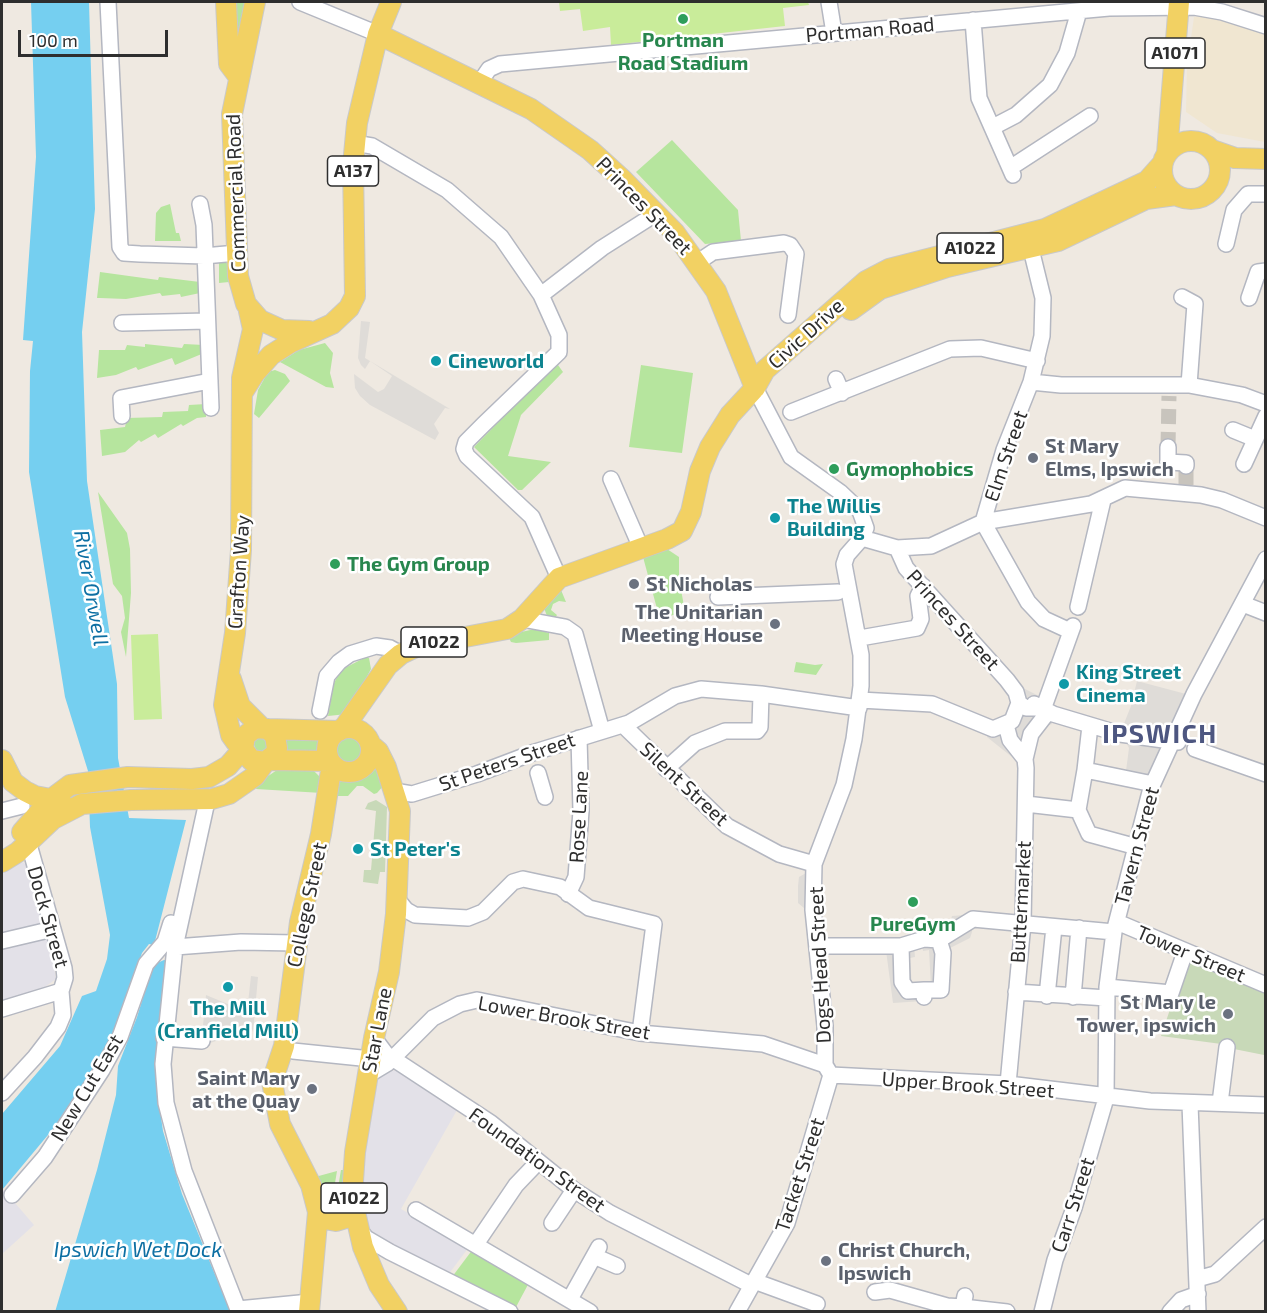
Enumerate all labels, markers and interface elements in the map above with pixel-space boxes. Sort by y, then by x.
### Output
marker: Portman Road Stadium [676,12,690,26]
street label: Portman Road [805,12,935,48]
scale bar [21,18,171,56]
place label: Portman Road Stadium [618,28,748,75]
text: 100 m [29,29,78,51]
road number: A1071 [1145,38,1205,68]
street label: Commercial Road [221,113,251,273]
street label: Princes Street [591,152,697,260]
road number: A137 [328,156,378,186]
road number: A1022 [937,233,1003,263]
street label: Civic Drive [763,294,849,374]
place label: Cineworld [448,349,544,373]
marker: Cineworld [429,354,443,368]
street label: Elm Street [979,407,1033,505]
place label: St Mary Elms, Ipswich [1045,434,1174,481]
marker: St Mary Elms, Ipswich [1026,451,1040,465]
place label: Gymophobics [846,457,974,481]
marker: Gymophobics [827,462,841,476]
place label: The Willis Building [787,494,881,541]
marker: The Willis Building [768,511,782,525]
street label: Grafton Way [223,514,255,630]
water label: River Orwell [68,528,114,648]
place label: The Gym Group [347,552,490,576]
marker: The Gym Group [328,557,342,571]
street label: Princes Street [902,565,1004,675]
place label: St Nicholas [646,572,753,596]
marker: St Nicholas [627,577,641,591]
place label: The Unitarian Meeting House [621,600,763,647]
marker: The Unitarian Meeting House [768,617,782,631]
road number: A1022 [401,627,467,657]
place label: King Street Cinema [1076,660,1181,707]
marker: King Street Cinema [1057,677,1071,691]
district label: IPSWICH [1102,718,1218,750]
street label: St Peters Street [436,728,578,796]
street label: Silent Street [635,737,733,831]
street label: Rose Lane [565,770,593,864]
street label: Tavern Street [1110,784,1164,908]
place label: St Peter's [370,837,461,861]
street label: College Street [282,840,332,970]
street label: Buttermarket [1006,840,1036,964]
marker: St Peter's [351,842,365,856]
street label: Dock Street [22,863,74,971]
street label: Dogs Head Street [804,886,836,1044]
marker: PureGym [906,895,920,909]
place label: PureGym [870,912,956,936]
street label: Tower Street [1133,920,1249,988]
marker: The Mill (Cranfield Mill) [221,980,235,994]
street label: Star Lane [357,986,397,1074]
place label: St Mary le Tower, ipswich [1077,990,1216,1037]
street label: Lower Brook Street [476,991,652,1045]
place label: The Mill (Cranfield Mill) [157,996,299,1043]
marker: St Mary le Tower, ipswich [1221,1007,1235,1021]
street label: New Cut East [46,1030,128,1146]
place label: Saint Mary at the Quay [192,1066,300,1113]
street label: Upper Brook Street [881,1067,1055,1103]
marker: Saint Mary at the Quay [305,1082,319,1096]
street label: Foundation Street [464,1102,610,1218]
street label: Tacket Street [770,1115,830,1235]
street label: Carr Street [1046,1154,1100,1256]
road number: A1022 [321,1183,387,1213]
water label: Ipswich Wet Dock [54,1237,222,1263]
place label: Christ Church, Ipswich [838,1238,970,1285]
marker: Christ Church, Ipswich [819,1254,833,1268]

